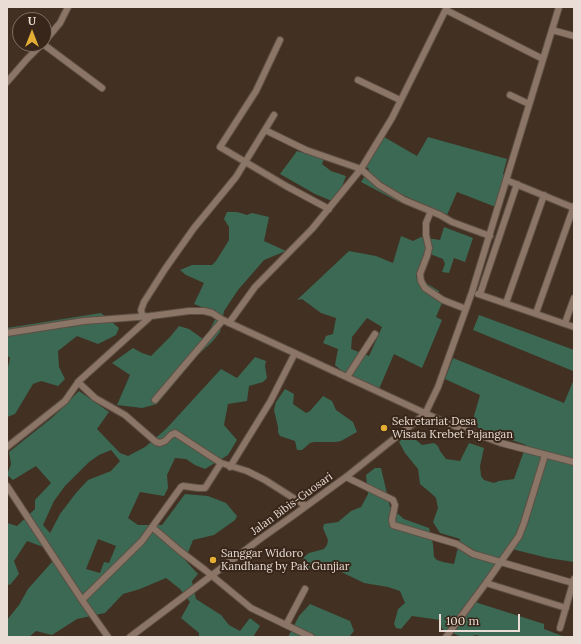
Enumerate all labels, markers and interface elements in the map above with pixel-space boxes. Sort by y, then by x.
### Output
north arrow [12,12,52,52]
text: U [28,14,36,28]
place label: Sekretariat Desa Wisata Krebet Pajangan [392,415,513,441]
marker: Sekretariat Desa Wisata Krebet Pajangan [379,423,389,433]
street label: Jalan Bibis-Guosari [249,470,335,538]
place label: Sanggar Widoro Kandhang by Pak Gunjiar [221,547,349,573]
marker: Sanggar Widoro Kandhang by Pak Gunjiar [208,555,218,565]
scale bar [441,606,522,632]
text: 100 m [446,613,479,628]

